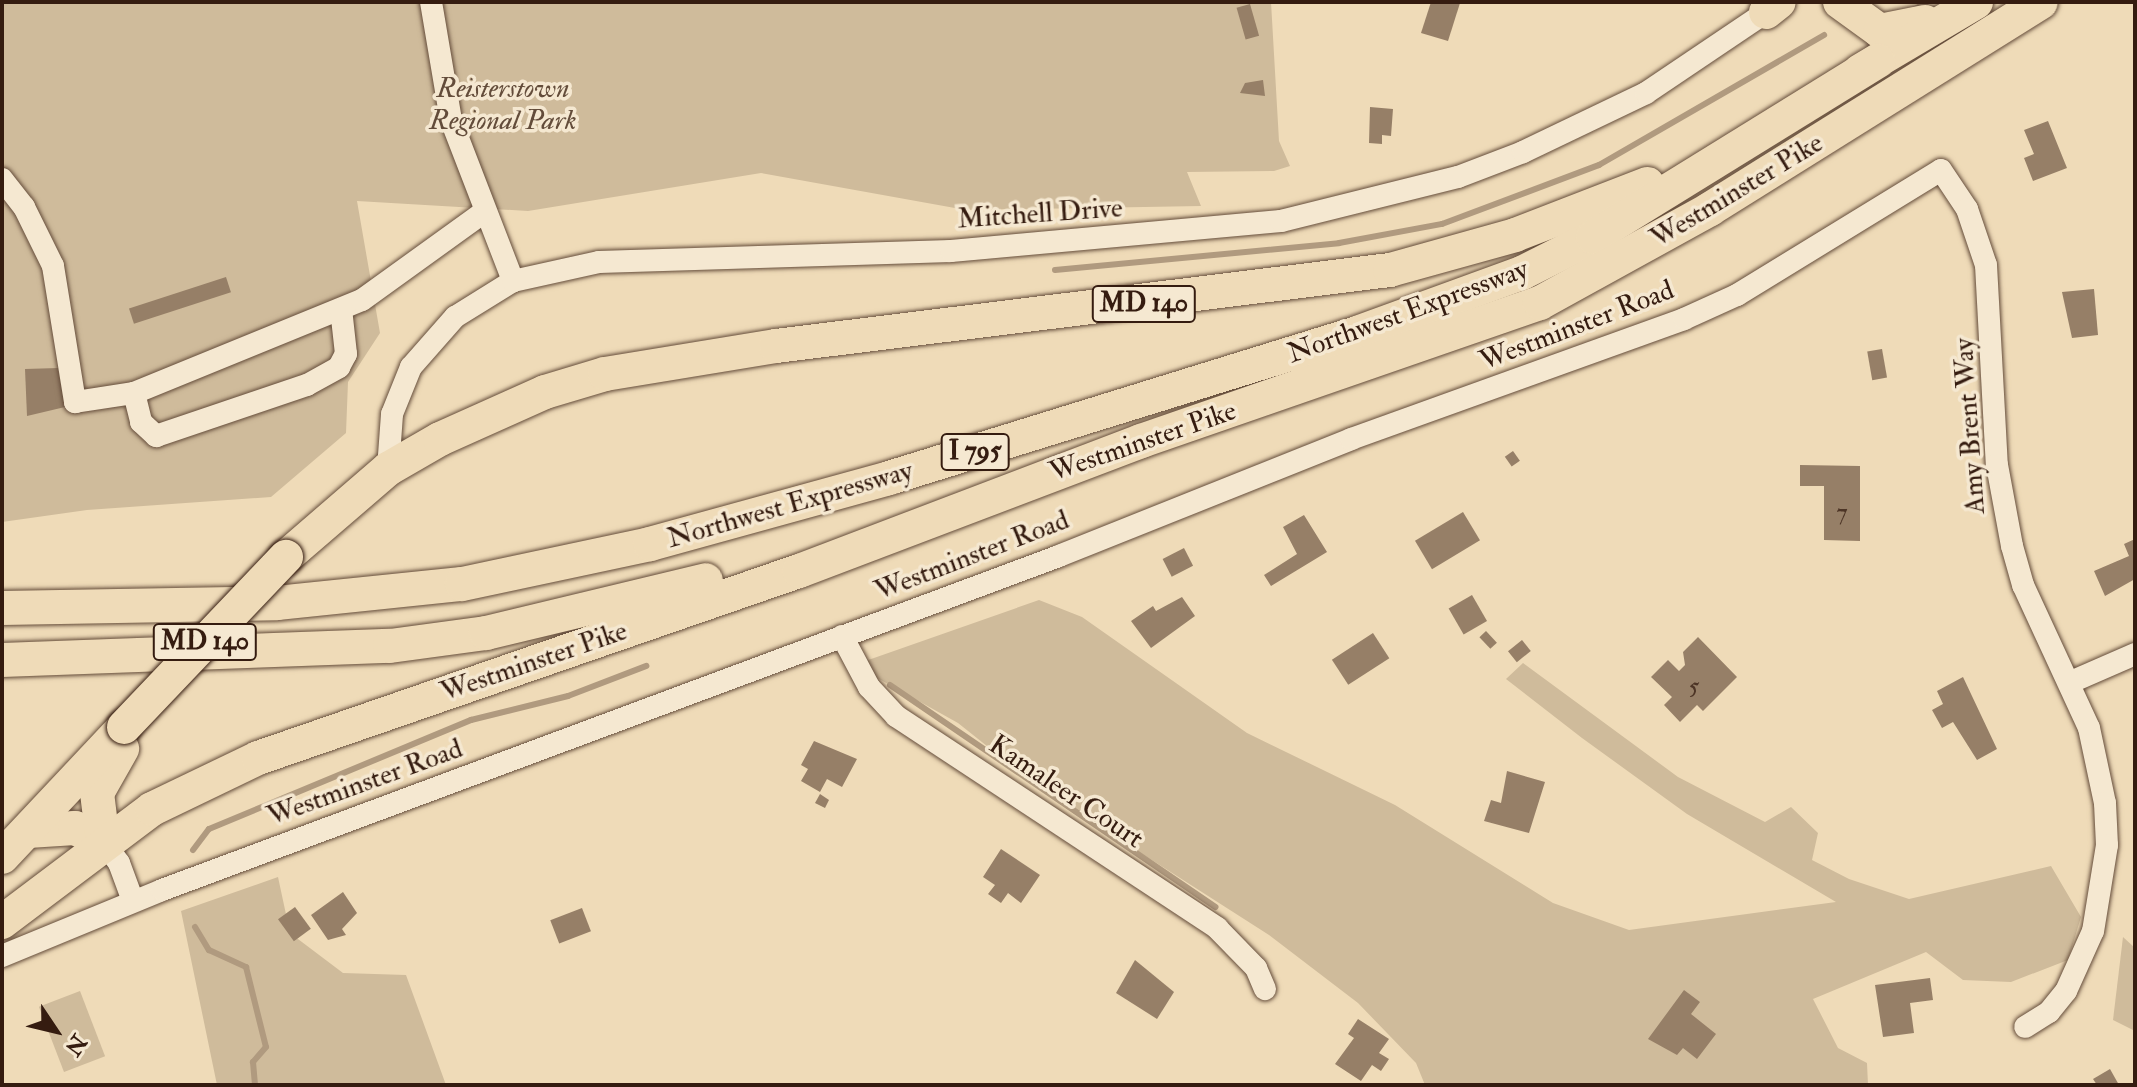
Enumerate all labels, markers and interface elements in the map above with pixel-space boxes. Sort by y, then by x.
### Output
park label: Reisterstown Regional Park [429,72,577,138]
street label: Westminster Pike [1645,126,1829,256]
street label: Mitchell Drive [956,191,1124,237]
street label: Northwest Expressway [1283,253,1533,371]
street label: Westminster Road [1475,274,1679,378]
road number: MD 140 [1090,282,1198,326]
street label: Amy Brent Way [1947,337,1993,515]
street label: Westminster Pike [1045,394,1241,490]
road number: I 795 [939,430,1011,474]
street label: Northwest Expressway [663,454,917,556]
house number: 7 [1836,499,1848,527]
street label: Westminster Road [870,504,1074,608]
street label: Westminster Pike [436,614,632,710]
road number: MD 140 [151,620,259,664]
house number: 5 [1689,673,1699,701]
street label: Kamaleer Court [982,728,1150,856]
street label: Westminster Road [263,732,467,834]
north arrow [16,991,96,1071]
text: N [59,1029,93,1061]

